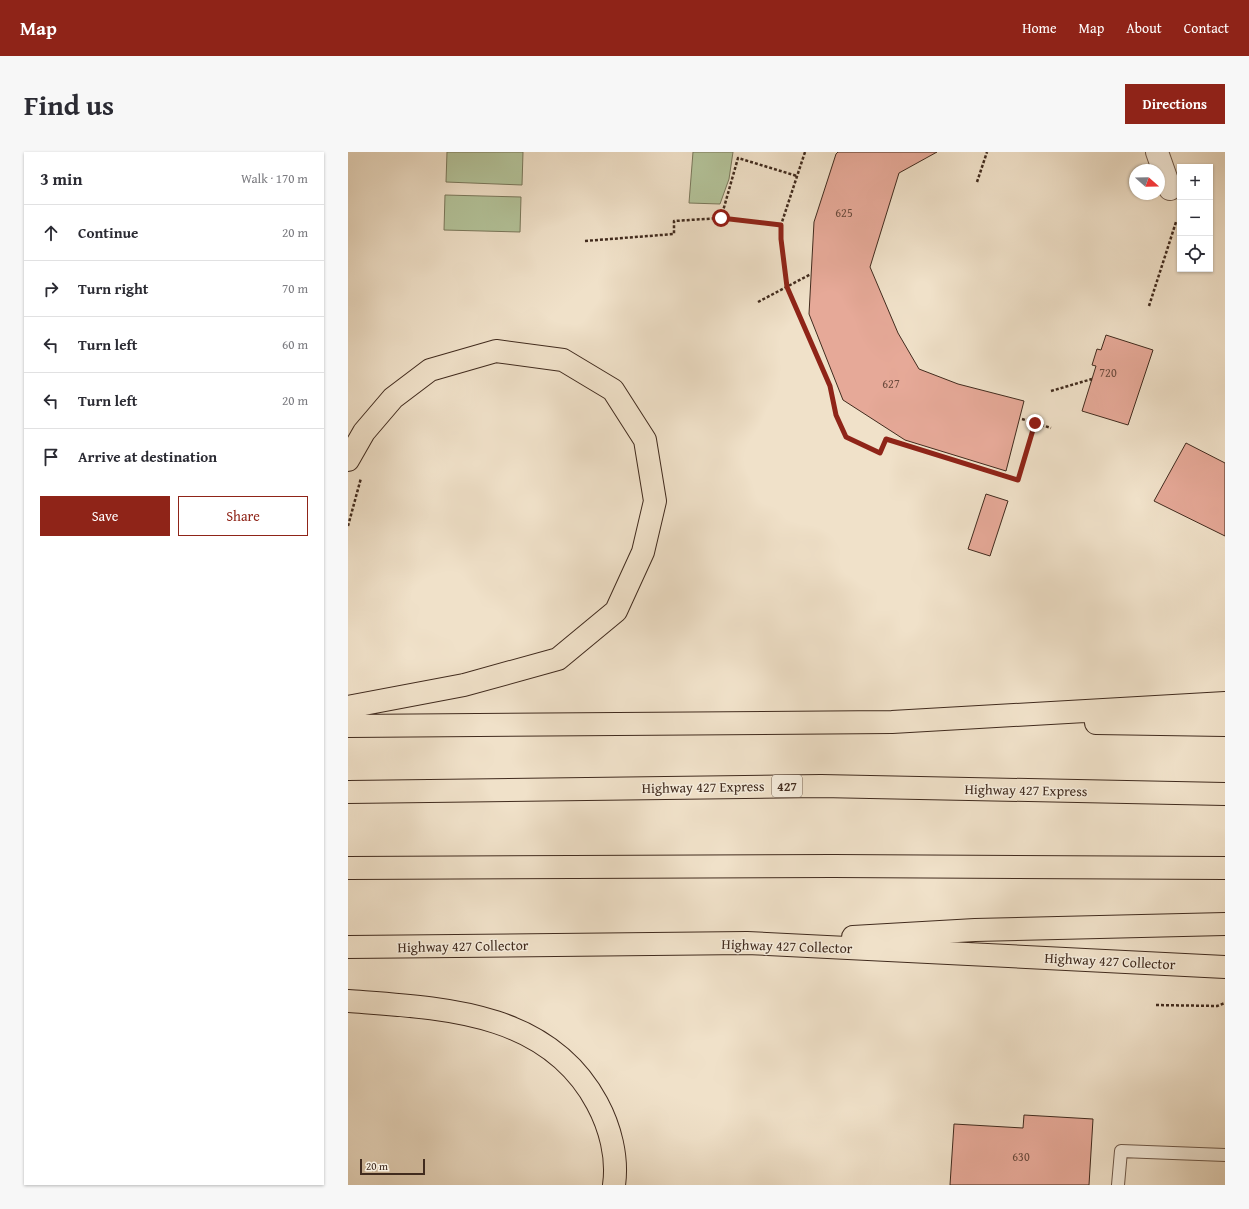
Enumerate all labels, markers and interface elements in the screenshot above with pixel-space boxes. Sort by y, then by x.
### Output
text: Map [20,14,57,42]
text: Home [1022,18,1057,38]
text: Map [1079,18,1104,38]
text: About [1126,18,1162,38]
text: Contact [1184,18,1229,38]
text: Find us [24,84,114,125]
button: Directions [1125,84,1225,124]
north arrow [1129,164,1165,200]
map controls [1177,164,1213,272]
button: + [1177,164,1213,200]
text: 3 min [40,166,82,191]
text: Walk · 170 m [241,169,308,188]
button: − [1177,200,1213,236]
house number: 625 [835,204,853,221]
route start [712,209,730,227]
icon: ahead [40,222,62,244]
text: Continue [78,222,139,243]
text: 20 m [282,223,308,242]
button: locate [1177,236,1213,272]
icon: right [40,278,62,300]
text: Turn right [78,278,149,299]
text: 70 m [282,279,308,298]
icon: left [40,334,62,356]
text: Turn left [78,334,137,355]
text: 60 m [282,335,308,354]
house number: 720 [1099,364,1117,381]
house number: 627 [882,375,900,392]
icon: left [40,390,62,412]
text: Turn left [78,390,137,411]
text: 20 m [282,391,308,410]
route end [1026,414,1044,432]
icon: arrive [40,446,62,468]
text: Arrive at destination [78,446,217,467]
button: Save [40,496,170,536]
button: Share [178,496,308,536]
road number: 427 [772,775,802,797]
street label: Highway 427 Express [641,776,765,798]
street label: Highway 427 Express [964,779,1088,801]
street label: Highway 427 Collector [721,934,853,958]
street label: Highway 427 Collector [397,935,529,957]
street label: Highway 427 Collector [1044,948,1176,974]
house number: 630 [1012,1148,1030,1165]
scale bar [360,1157,425,1176]
text: 20 m [366,1158,388,1174]

